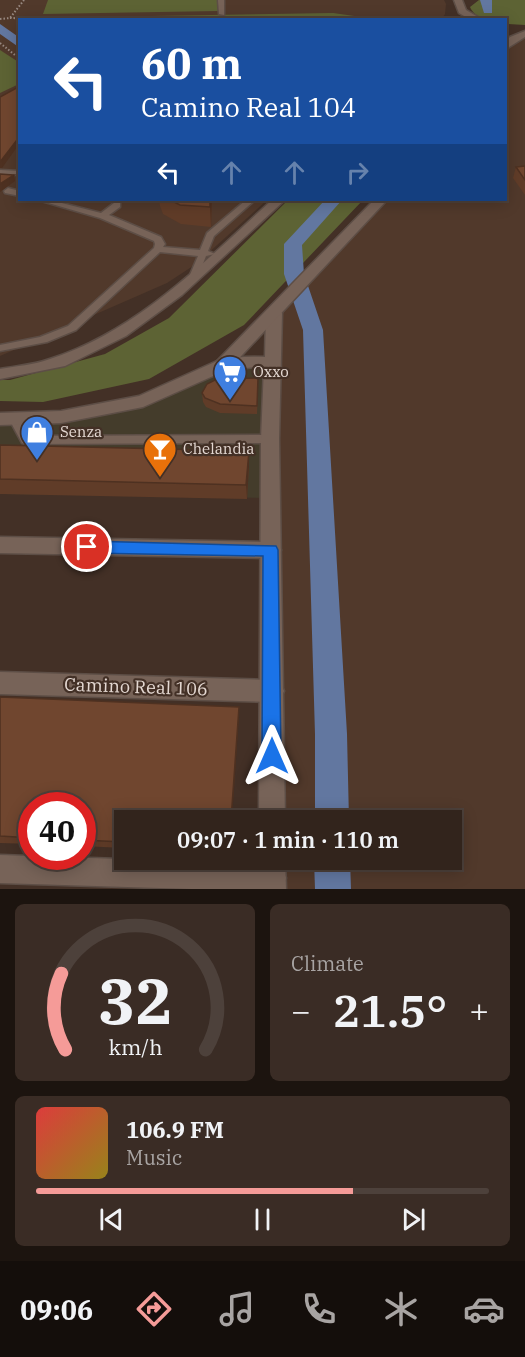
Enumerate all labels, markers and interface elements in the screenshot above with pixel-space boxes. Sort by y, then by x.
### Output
text: 60 m [141,36,242,91]
icon: left [42,42,120,120]
text: Camino Real 104 [141,89,356,124]
icon: left [152,156,185,189]
icon: ahead [215,156,248,189]
icon: ahead [278,156,311,189]
icon: right [341,156,374,189]
supermarket icon: Oxxo [212,354,248,401]
place label: Oxxo [253,362,289,381]
shop icon: Senza [19,414,55,461]
place label: Senza [60,422,102,441]
bar icon: Chelandia [142,431,178,478]
place label: Chelandia [183,439,254,458]
pin [61,521,112,572]
icon: arrive [70,530,103,563]
street label: Camino Real 106 [64,673,208,700]
position arrow [240,724,304,788]
speed limit sign: 40 [18,792,96,870]
text: 09:07 · 1 min · 110 m [177,825,399,854]
text: Climate [291,950,364,977]
text: 32 [98,960,172,1041]
text: 21.5° [333,981,447,1039]
text: − [291,989,311,1032]
text: + [469,989,489,1032]
text: km/h [108,1033,162,1061]
text: 106.9 FM [126,1115,224,1144]
text: Music [126,1144,182,1171]
icon: previous [95,1203,128,1236]
icon: pause [246,1203,279,1236]
icon: next [397,1203,430,1236]
icon: directions [133,1288,175,1330]
icon: music [216,1288,258,1330]
icon: phone [298,1288,340,1330]
icon: climate [380,1288,422,1330]
icon: car [463,1288,505,1330]
text: 09:06 [20,1292,93,1327]

